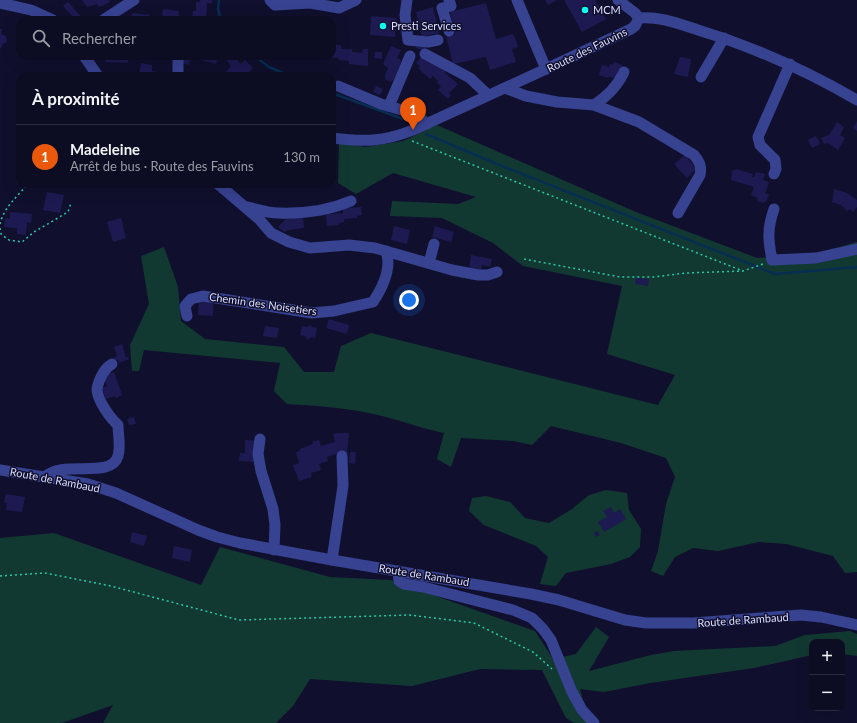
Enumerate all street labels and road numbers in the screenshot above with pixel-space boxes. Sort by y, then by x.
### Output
street label: Route des Fauvins [545,24,629,75]
street label: Chemin des Noisetiers [208,290,318,318]
street label: Route de Rambaud [9,464,101,495]
street label: Route de Rambaud [378,561,470,588]
street label: Route de Rambaud [697,610,789,629]

